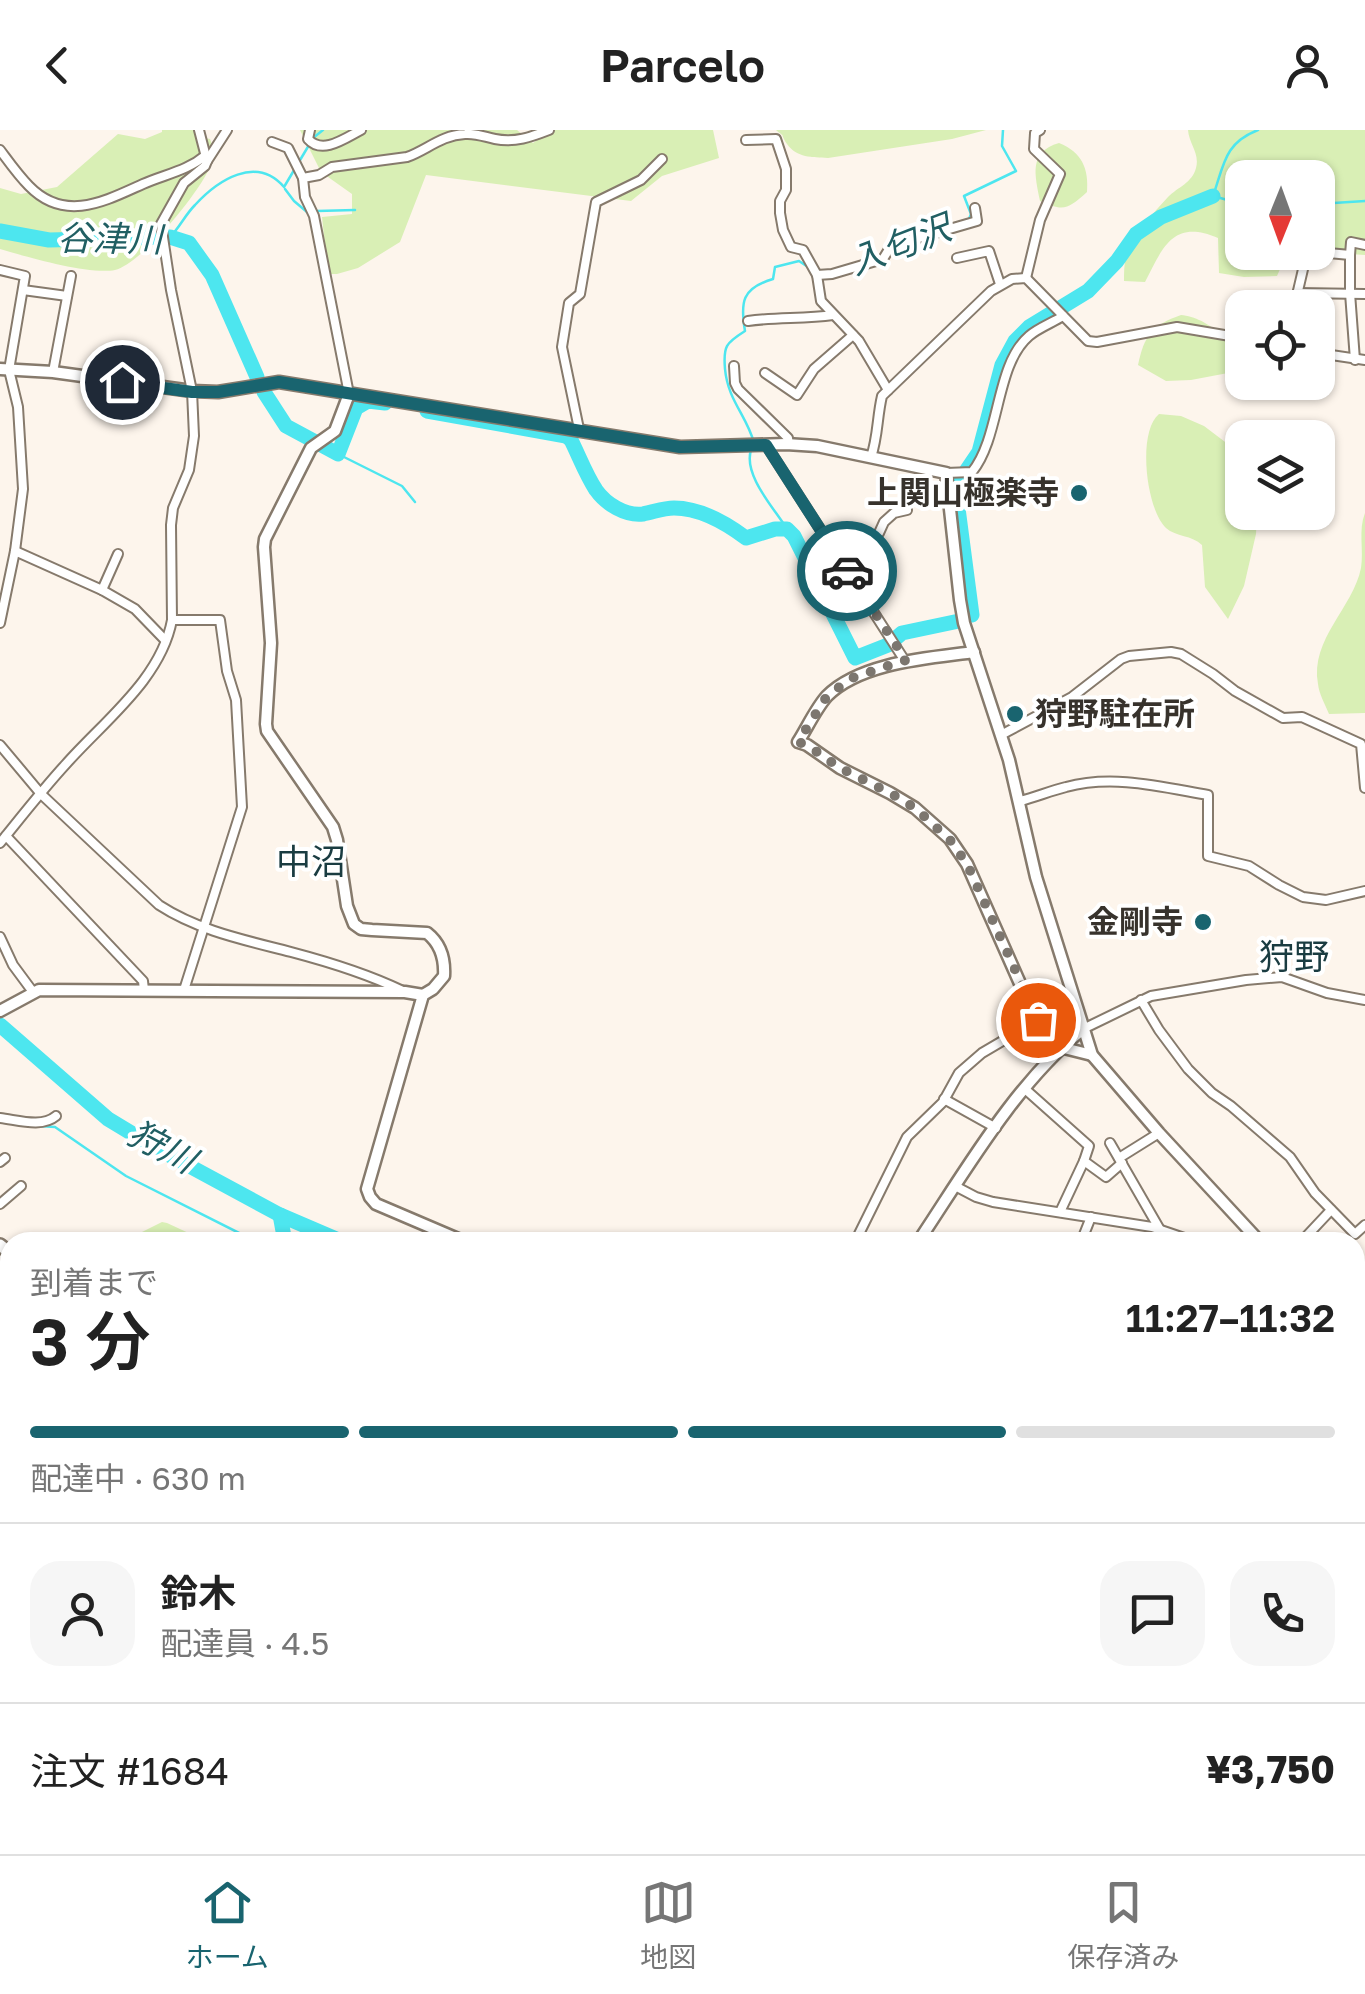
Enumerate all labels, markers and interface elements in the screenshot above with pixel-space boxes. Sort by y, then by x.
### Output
icon: back [30,38,85,93]
text: Parcelo [600,38,765,92]
icon: person [1280,38,1335,93]
north arrow [1225,160,1335,270]
map controls [1225,160,1335,530]
water label: 入匂沢 [843,204,960,282]
water label: 谷津川 [57,216,167,260]
button: locate [1225,290,1335,400]
pin [80,340,165,425]
icon: home [95,355,150,410]
button: layers [1225,420,1335,530]
place label: 上関山極楽寺 [867,473,1059,511]
marker: 上関山極楽寺 [1068,482,1090,504]
courier [797,521,897,621]
icon: car [820,544,875,599]
place label: 狩野駐在所 [1035,694,1195,732]
marker: 狩野駐在所 [1004,703,1026,725]
district label: 中沼 [276,840,346,882]
place label: 金剛寺 [1087,902,1183,940]
marker: 金剛寺 [1192,911,1214,933]
district label: 狩野 [1259,935,1329,977]
pin [996,978,1081,1063]
icon: bag [1011,993,1066,1048]
water label: 狩川 [122,1111,207,1183]
text: 到着まで [30,1263,158,1301]
text: 11:27–11:32 [1126,1295,1335,1340]
text: 3 分 [30,1301,151,1379]
text: 配達中 · 630 m [30,1459,246,1497]
button: person [30,1561,135,1666]
button: chat [1100,1561,1205,1666]
button: phone [1230,1561,1335,1666]
text: 鈴木 [160,1570,236,1615]
text: 配達員 · 4.5 [160,1624,329,1662]
text: ¥3,750 [1206,1746,1335,1791]
text: 注文 #1684 [30,1748,229,1793]
tab: ホーム [186,1875,269,1975]
tab: 地図 [640,1875,696,1975]
tab: 保存済み [1067,1875,1179,1975]

